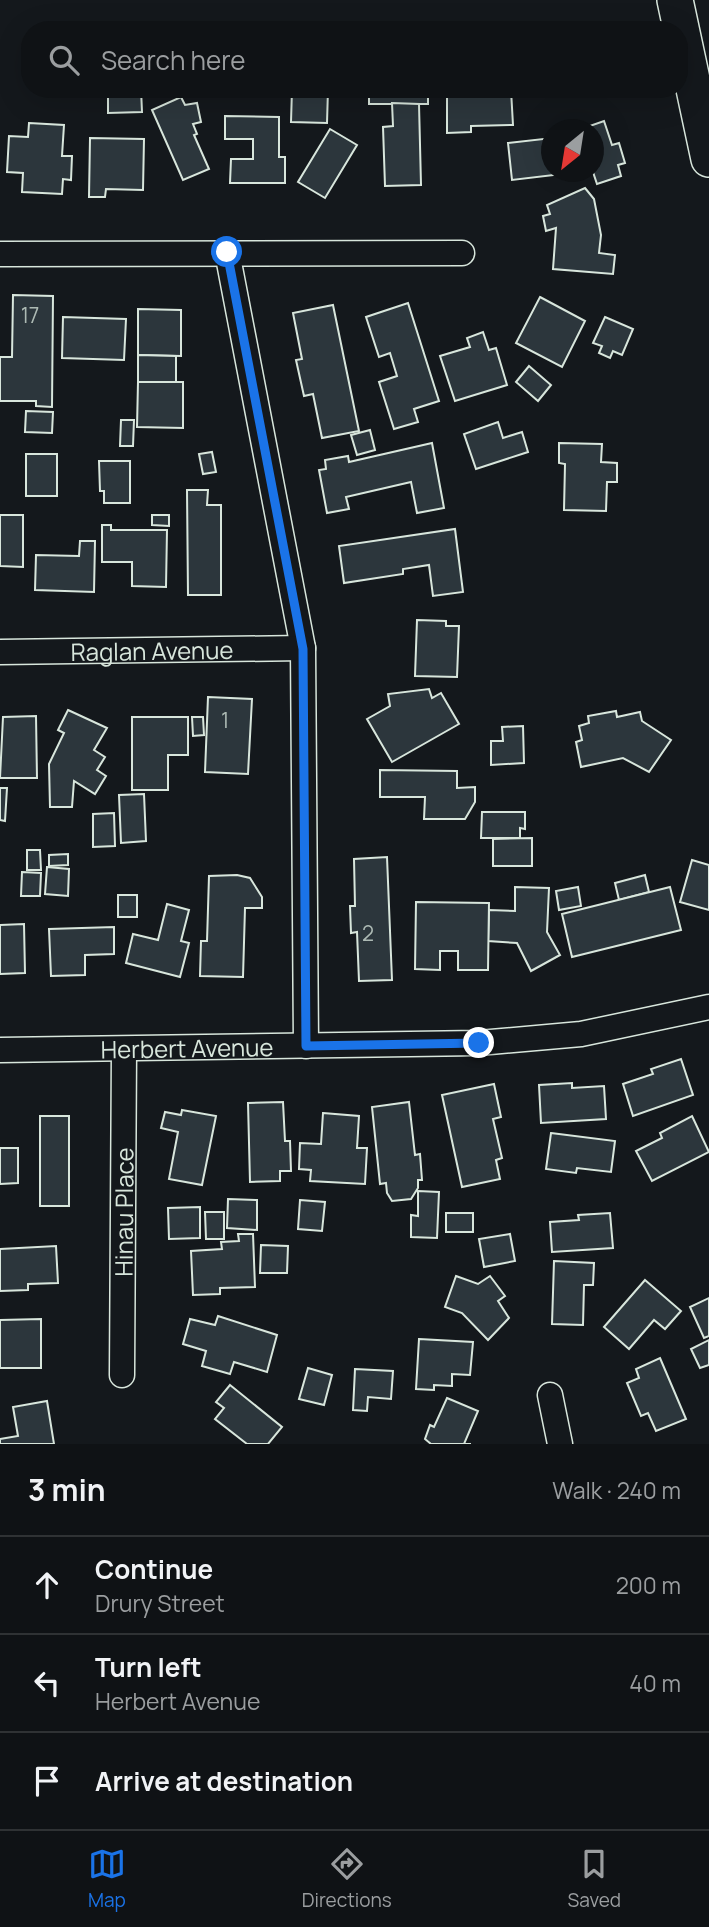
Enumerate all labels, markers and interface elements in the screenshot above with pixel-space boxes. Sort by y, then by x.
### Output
search box [21,21,688,98]
icon: search [45,41,83,79]
text: Search here [101,42,246,78]
north arrow [541,119,604,182]
route start [211,236,242,267]
house number: 17 [21,301,39,329]
street label: Raglan Avenue [70,632,234,668]
house number: 1 [221,706,229,734]
house number: 2 [362,919,374,947]
route end [463,1027,494,1058]
street label: Herbert Avenue [100,1030,274,1065]
street label: Hinau Place [106,1147,140,1277]
text: 3 min [28,1469,106,1510]
text: Walk · 240 m [552,1474,681,1506]
text: Continue [95,1551,213,1587]
icon: ahead [28,1566,66,1604]
text: 200 m [616,1569,681,1601]
text: Drury Street [95,1587,225,1619]
text: Turn left [95,1649,202,1685]
icon: left [28,1664,66,1702]
text: 40 m [629,1667,681,1699]
text: Herbert Avenue [95,1685,260,1717]
icon: arrive [28,1762,66,1800]
text: Arrive at destination [95,1763,353,1799]
tab: Map [88,1845,126,1913]
tab: Directions [302,1845,392,1913]
tab: Saved [568,1845,621,1913]

